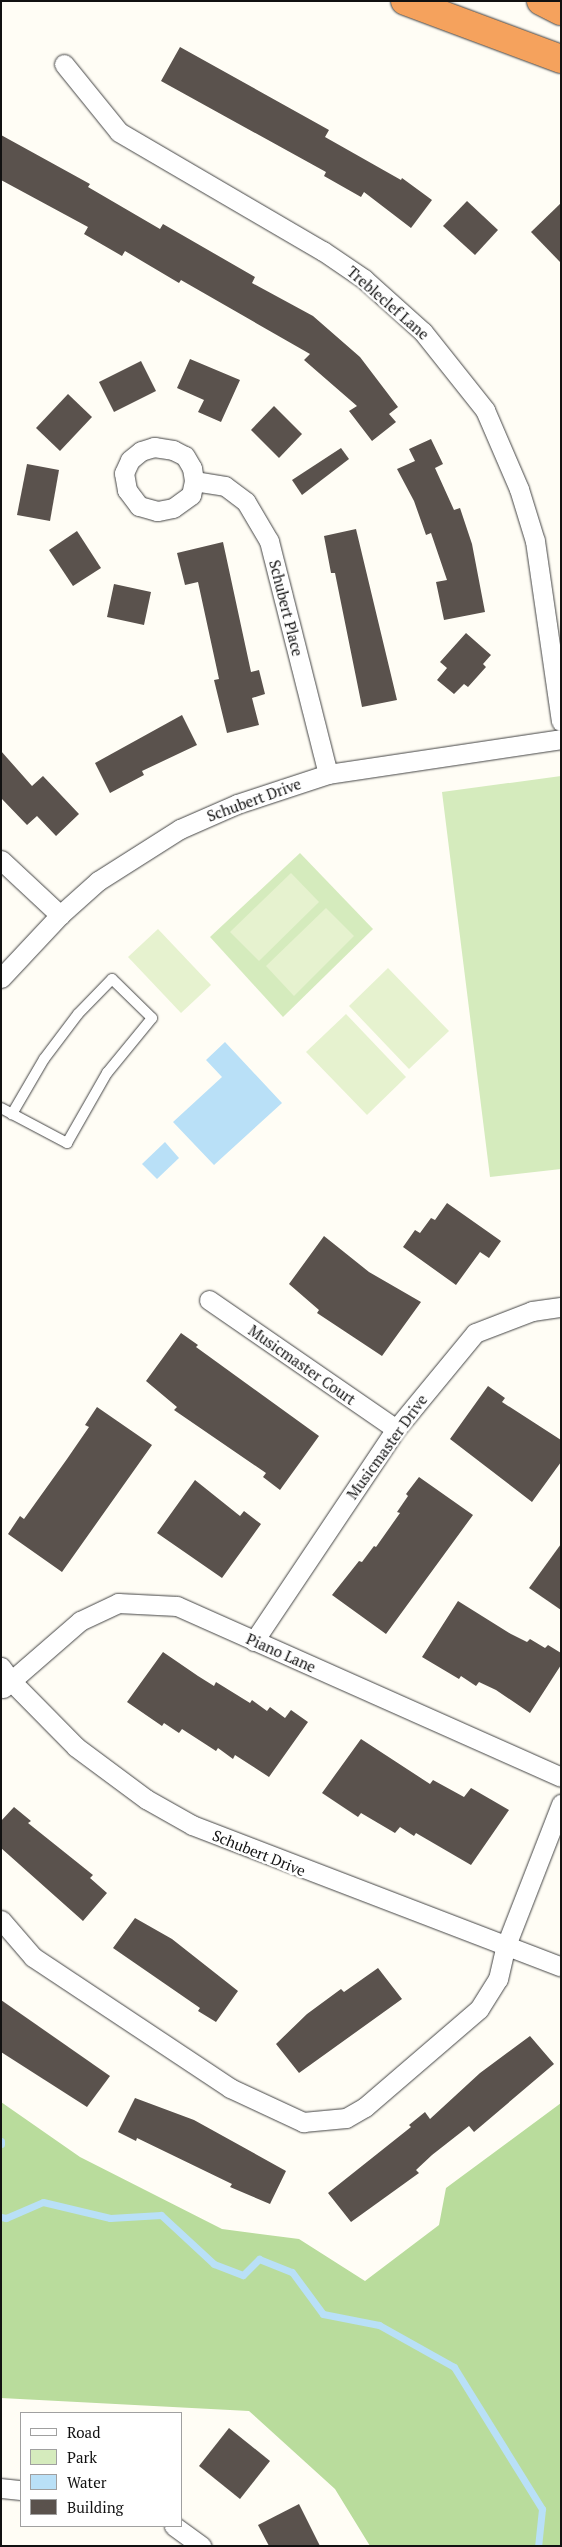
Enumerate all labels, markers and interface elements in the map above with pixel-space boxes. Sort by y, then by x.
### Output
street label: Trebleclef Lane [343,263,433,343]
street label: Schubert Place [265,558,307,658]
street label: Schubert Drive [204,775,304,825]
street label: Musicmaster Court [245,1321,359,1409]
street label: Musicmaster Drive [343,1391,431,1503]
street label: Piano Lane [243,1630,319,1676]
street label: Schubert Drive [210,1826,308,1880]
legend [20,2412,182,2527]
text: Road [67,2422,100,2442]
text: Park [67,2447,97,2467]
text: Water [67,2472,106,2492]
text: Building [67,2497,124,2517]

